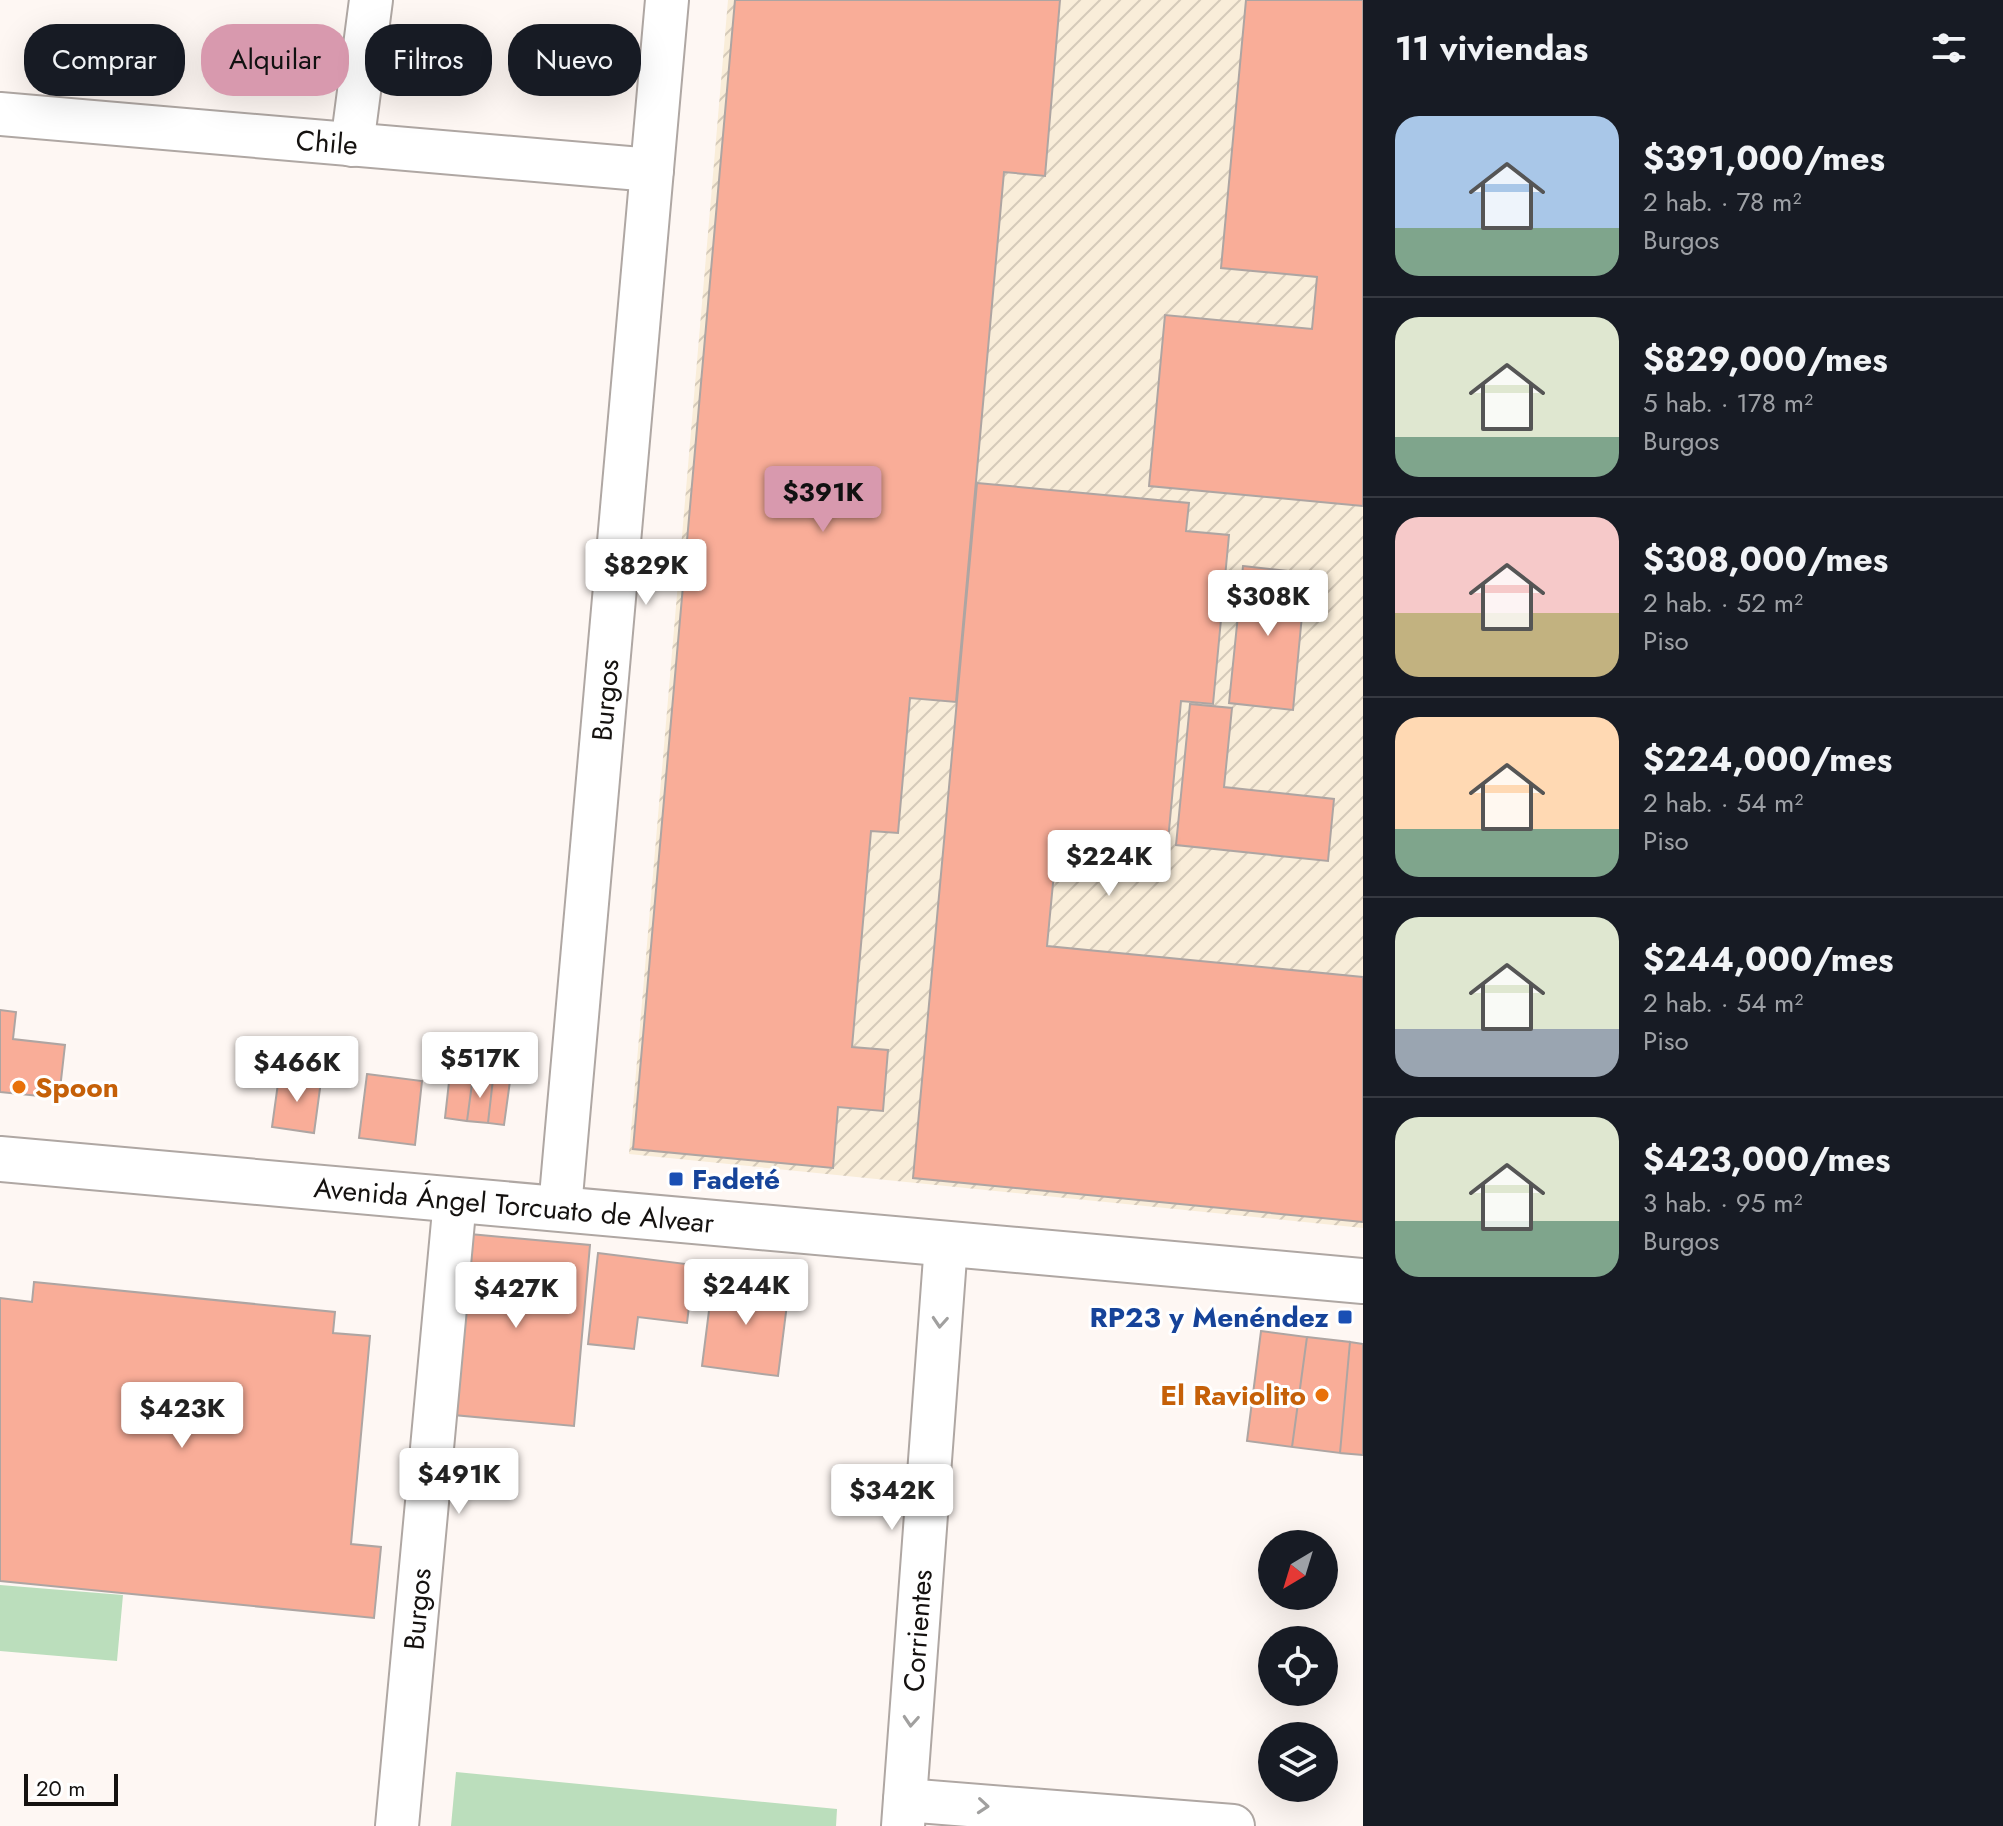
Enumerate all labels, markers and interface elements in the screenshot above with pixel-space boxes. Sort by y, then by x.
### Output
chip: Comprar [24,24,185,96]
chip: Alquilar [201,24,349,96]
chip: Filtros [365,24,492,96]
chip: Nuevo [508,24,641,96]
text: 11 viviendas [1395,24,1588,73]
icon: filters [1927,26,1971,70]
street label: Chile [294,119,359,165]
text: $391,000/mes [1643,134,1885,183]
icon: home [1459,148,1555,244]
text: 2 hab. · 78 m² [1643,183,1801,221]
text: Burgos [1643,221,1719,259]
text: $829,000/mes [1643,335,1888,384]
icon: home [1459,349,1555,445]
text: 5 hab. · 178 m² [1643,384,1813,422]
text: Burgos [1643,422,1719,460]
pin: $391K [767,466,879,534]
text: $391K [782,473,864,511]
text: $308,000/mes [1643,535,1888,584]
pin: $829K [590,539,702,607]
text: $829K [603,546,689,584]
icon: home [1459,549,1555,645]
pin: $308K [1212,570,1324,638]
text: $308K [1226,577,1310,615]
text: 2 hab. · 52 m² [1643,584,1803,622]
text: Piso [1643,622,1689,660]
street label: Burgos [581,657,629,743]
text: $224,000/mes [1643,735,1892,784]
icon: home [1459,749,1555,845]
text: 2 hab. · 54 m² [1643,784,1803,822]
text: Piso [1643,822,1689,860]
pin: $224K [1053,830,1165,898]
text: $224K [1066,837,1152,875]
text: $244,000/mes [1643,935,1894,984]
icon: home [1459,949,1555,1045]
text: 2 hab. · 54 m² [1643,984,1803,1022]
text: Piso [1643,1022,1689,1060]
pin: $517K [424,1032,536,1100]
pin: $466K [241,1036,353,1104]
text: $517K [440,1039,520,1077]
text: $466K [253,1043,341,1081]
place label: Spoon [35,1067,119,1108]
marker: Spoon [10,1078,28,1096]
text: $423,000/mes [1643,1135,1891,1184]
icon: home [1459,1149,1555,1245]
place label: Fadeté [692,1159,780,1200]
street label: Avenida Ángel Torcuato de Alvear [312,1167,716,1243]
marker: Fadeté [667,1170,685,1188]
text: 3 hab. · 95 m² [1643,1184,1803,1222]
text: Burgos [1643,1222,1719,1260]
pin: $244K [690,1259,802,1327]
pin: $427K [460,1262,572,1330]
text: $244K [702,1266,790,1304]
text: $427K [473,1269,559,1307]
place label: RP23 y Menéndez [1090,1297,1329,1338]
marker: RP23 y Menéndez [1336,1308,1354,1326]
one-way arrow [932,1316,949,1329]
place label: El Raviolito [1160,1375,1306,1416]
pin: $423K [126,1382,238,1450]
marker: El Raviolito [1313,1386,1331,1404]
text: $423K [139,1389,225,1427]
pin: $491K [403,1448,515,1516]
text: $491K [417,1455,501,1493]
pin: $342K [836,1464,948,1532]
text: $342K [849,1471,935,1509]
north arrow [1258,1530,1338,1610]
map controls [1258,1530,1338,1802]
street label: Burgos [393,1566,441,1652]
street label: Corrientes [892,1568,942,1693]
button: locate [1258,1626,1338,1706]
one-way arrow [903,1715,920,1728]
button: layers [1258,1722,1338,1802]
scale bar [24,1770,118,1806]
text: 20 m [36,1772,85,1804]
one-way arrow [977,1797,990,1814]

